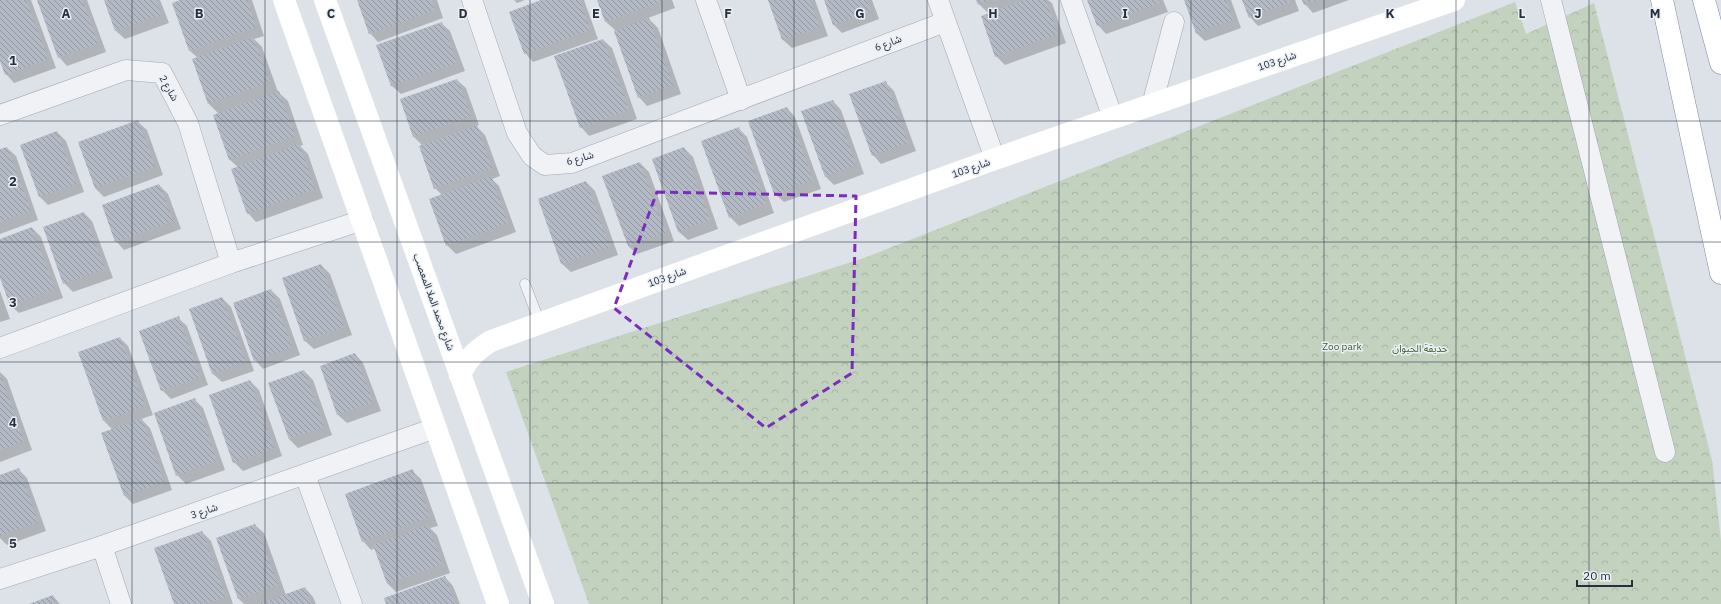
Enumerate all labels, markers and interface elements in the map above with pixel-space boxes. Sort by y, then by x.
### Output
text: A [62,5,71,22]
text: B [195,5,204,22]
text: C [327,5,336,22]
text: D [458,5,468,22]
text: E [592,5,600,22]
text: F [724,5,732,22]
text: G [855,5,865,22]
text: H [988,5,998,22]
text: I [1122,5,1128,22]
text: J [1254,5,1262,22]
text: K [1385,5,1395,22]
text: L [1519,5,1526,22]
text: M [1650,5,1660,22]
street label: شارع 6 [873,32,904,55]
street label: شارع 103 [1256,48,1298,75]
text: 1 [9,52,17,69]
street label: شارع 2 [156,73,182,104]
street label: شارع 6 [565,148,596,169]
street label: شارع 103 [950,155,992,182]
text: 2 [9,173,17,190]
street label: شارع محمد الملا المعصب [409,252,458,353]
street label: شارع 103 [646,264,688,291]
text: 3 [9,294,17,311]
park label: Zoo park [1322,340,1362,353]
park label: حديقة الحيوان [1392,342,1448,355]
text: 4 [9,414,17,431]
street label: شارع 3 [189,500,220,523]
text: 5 [9,535,17,552]
scale bar [1577,562,1632,588]
text: 20 m [1583,568,1611,583]

